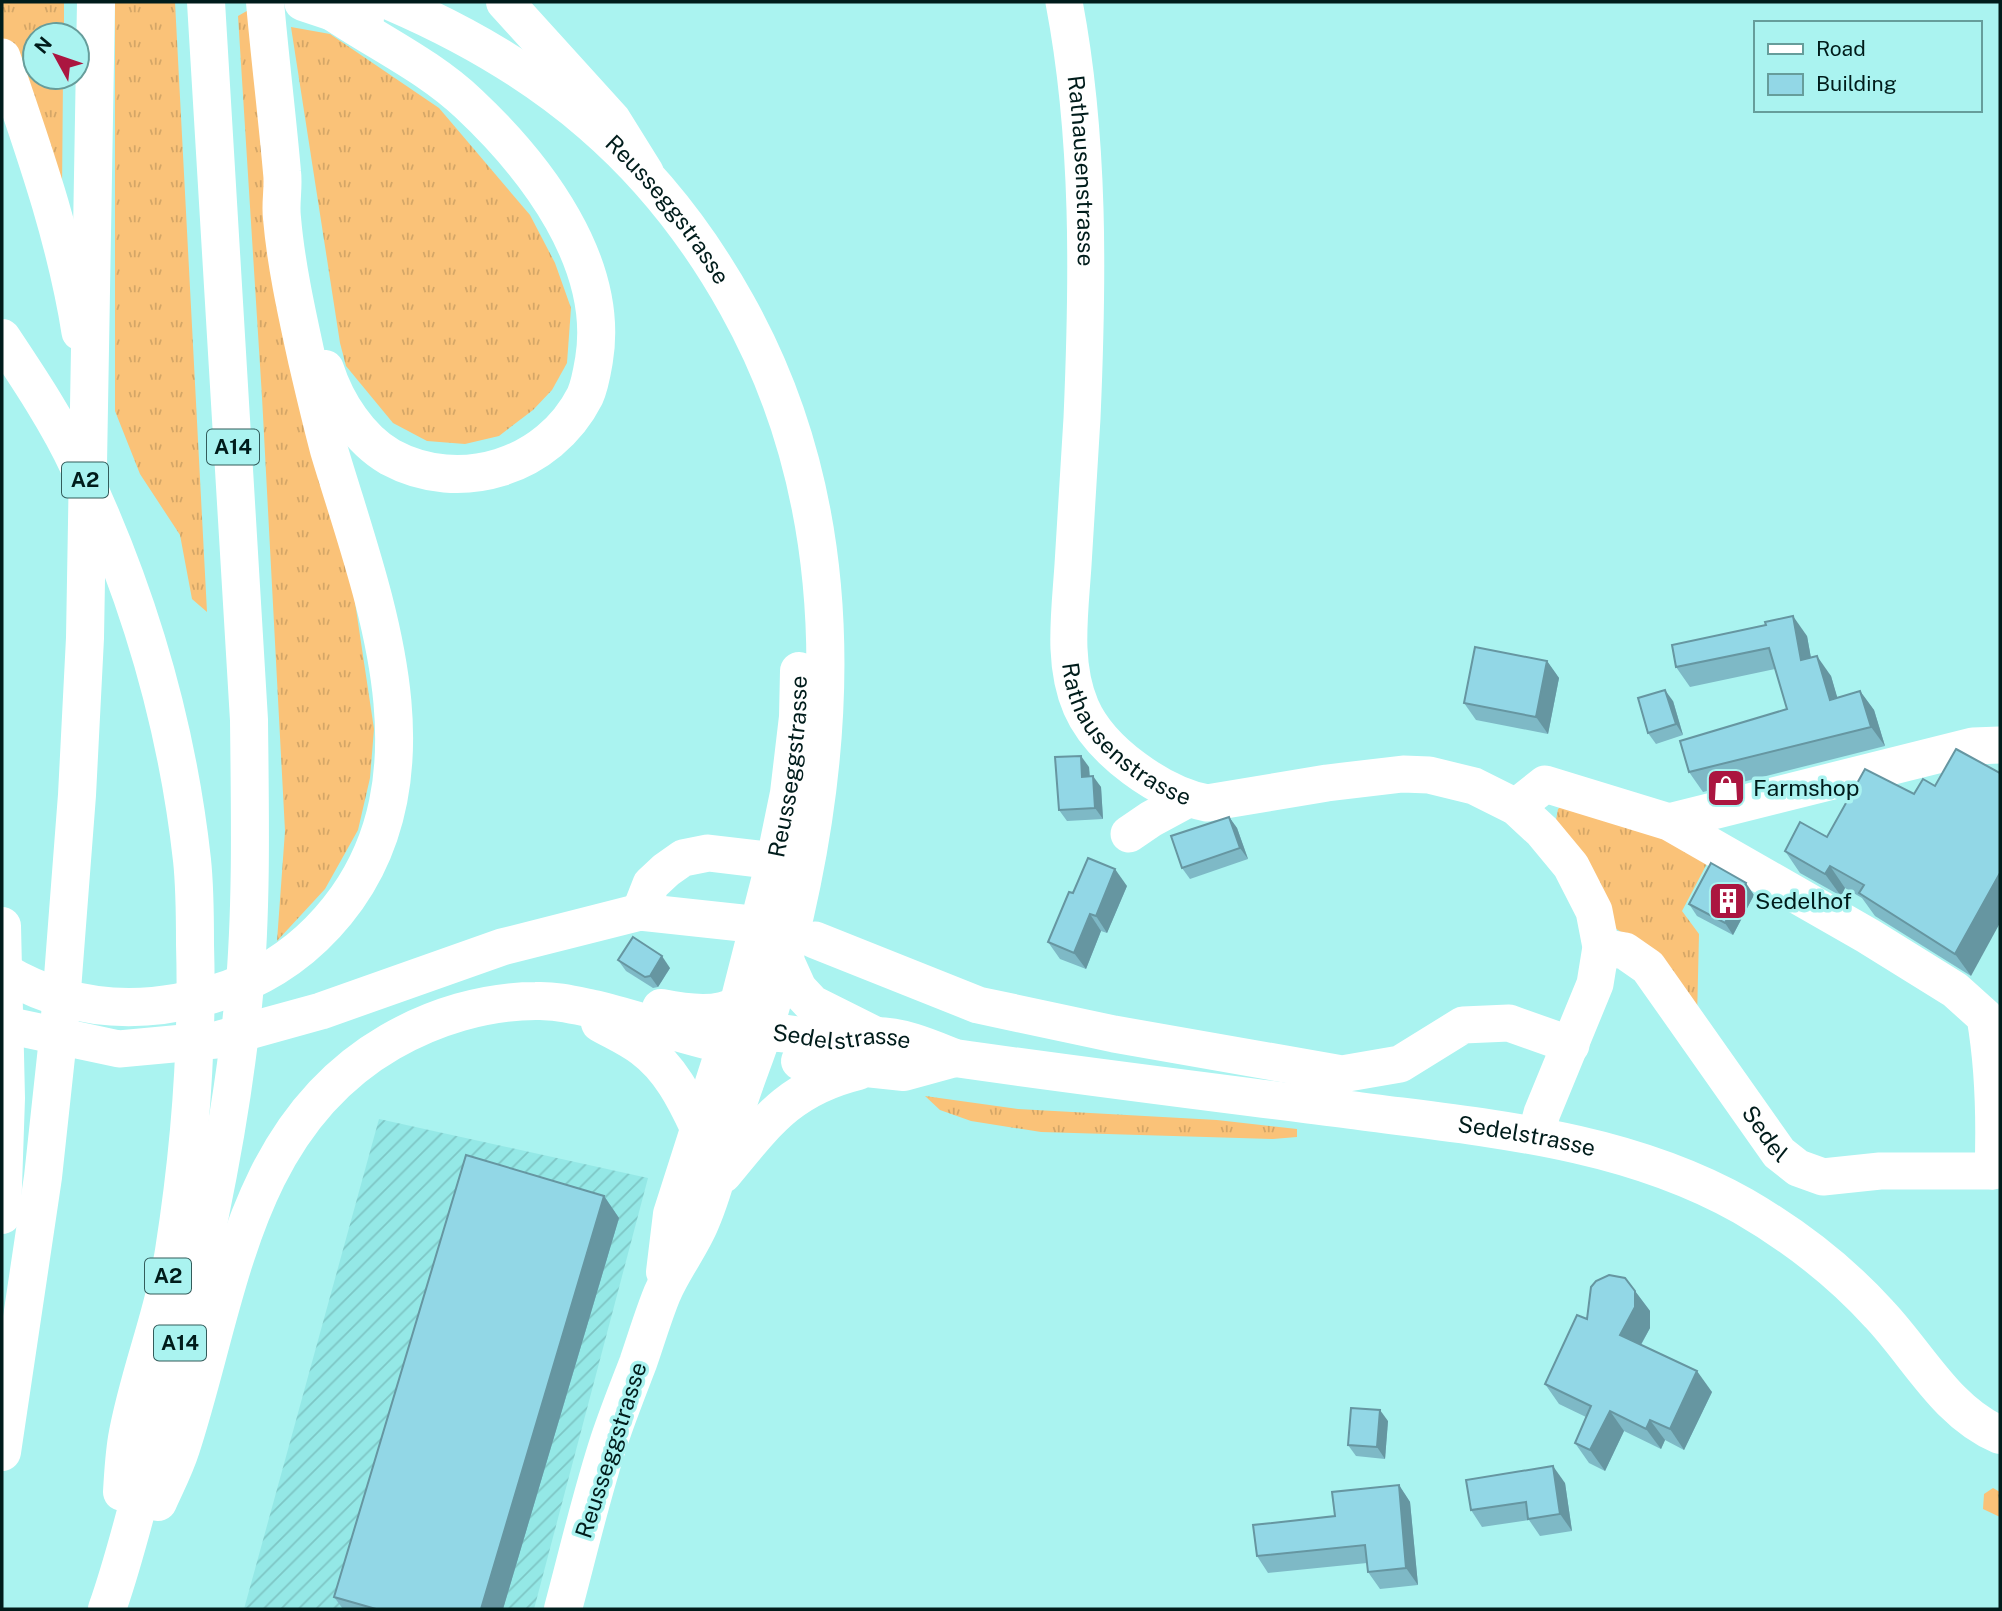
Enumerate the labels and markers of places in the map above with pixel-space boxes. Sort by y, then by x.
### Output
shop icon: Farmshop [1705,767,1747,809]
place label: Farmshop [1753,774,1860,801]
building icon: Sedelhof [1707,880,1749,922]
place label: Sedelhof [1755,887,1852,914]

